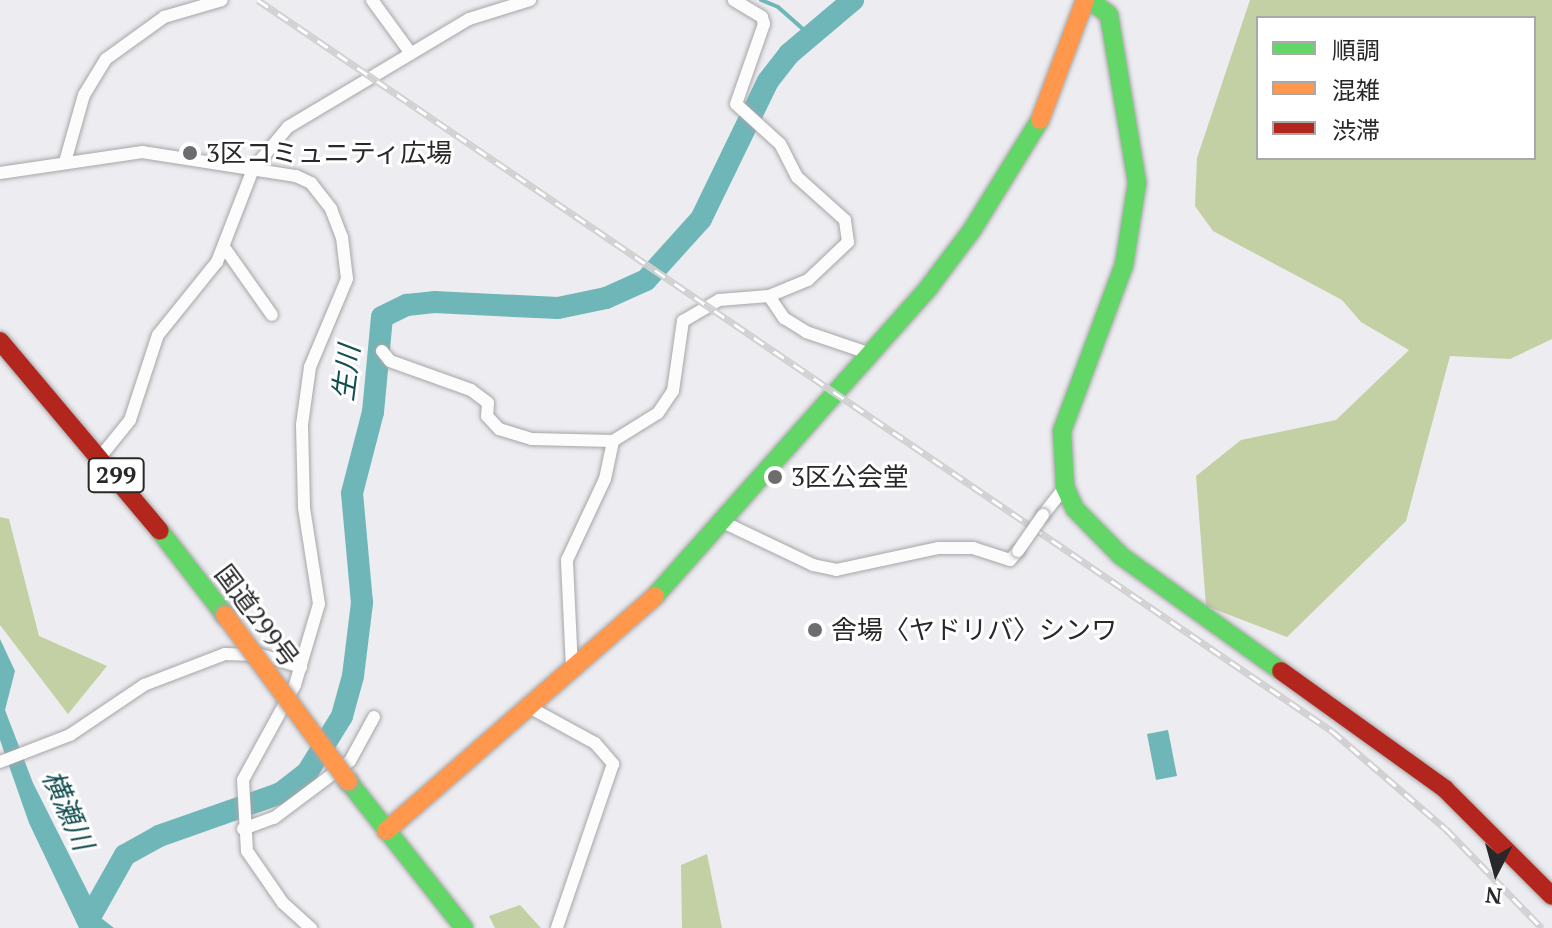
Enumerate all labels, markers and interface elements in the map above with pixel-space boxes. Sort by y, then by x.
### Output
legend [1256,16,1536,160]
text: 順調 [1332,34,1380,66]
text: 混雑 [1332,74,1380,106]
text: 渋滞 [1332,114,1380,146]
place label: 3区コミュニティ広場 [206,137,454,169]
marker: 3区コミュニティ広場 [181,144,199,162]
water label: 生川 [326,343,366,403]
road number: 299 [86,455,146,495]
place label: 3区公会堂 [791,461,909,493]
marker: 3区公会堂 [766,468,784,486]
street label: 国道299号 [209,559,305,673]
place label: 舎場〈ヤドリバ〉シンワ [831,614,1117,646]
marker: 舎場〈ヤドリバ〉シンワ [806,621,824,639]
water label: 横瀬川 [36,765,100,855]
north arrow [1456,832,1536,912]
text: N [1484,881,1503,912]

